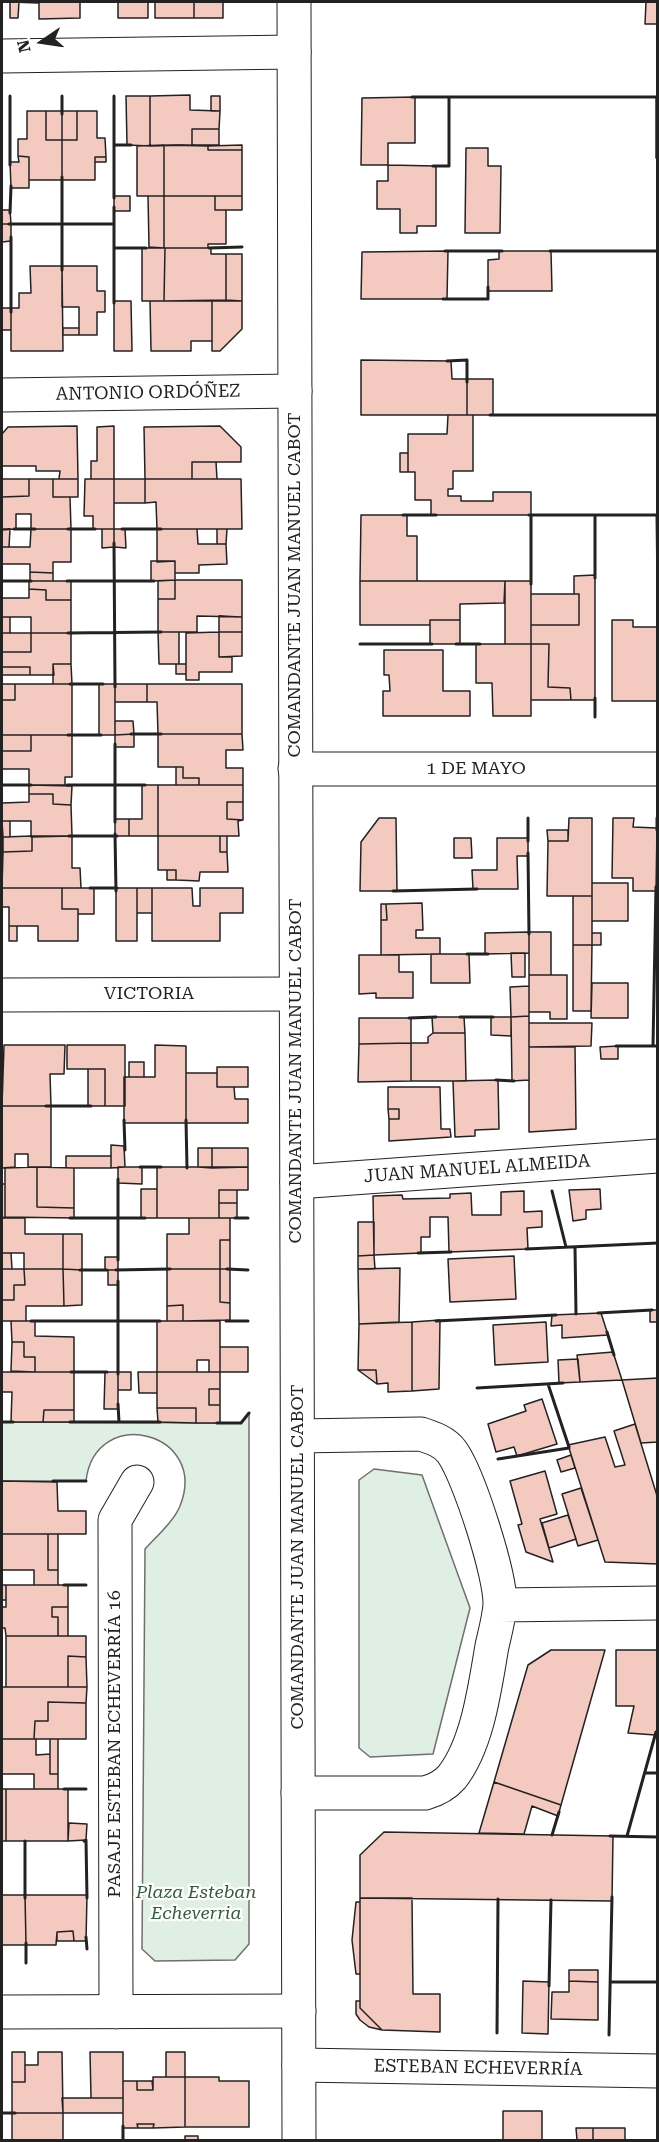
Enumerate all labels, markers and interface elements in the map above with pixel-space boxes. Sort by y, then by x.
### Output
north arrow [12,12,72,72]
text: N [13,38,35,54]
street label: ANTONIO ORDÓÑEZ [55,381,241,405]
street label: COMANDANTE JUAN MANUEL CABOT [284,413,306,757]
street label: 1 DE MAYO [426,758,526,780]
street label: COMANDANTE JUAN MANUEL CABOT [285,899,307,1243]
street label: VICTORIA [104,983,194,1005]
street label: JUAN MANUEL ALMEIDA [363,1150,591,1188]
street label: COMANDANTE JUAN MANUEL CABOT [287,1385,309,1729]
street label: PASAJE ESTEBAN ECHEVERRÍA 16 [104,1590,126,1898]
park label: Plaza Esteban Echeverria [136,1882,256,1924]
street label: ESTEBAN ECHEVERRÍA [373,2055,583,2081]

